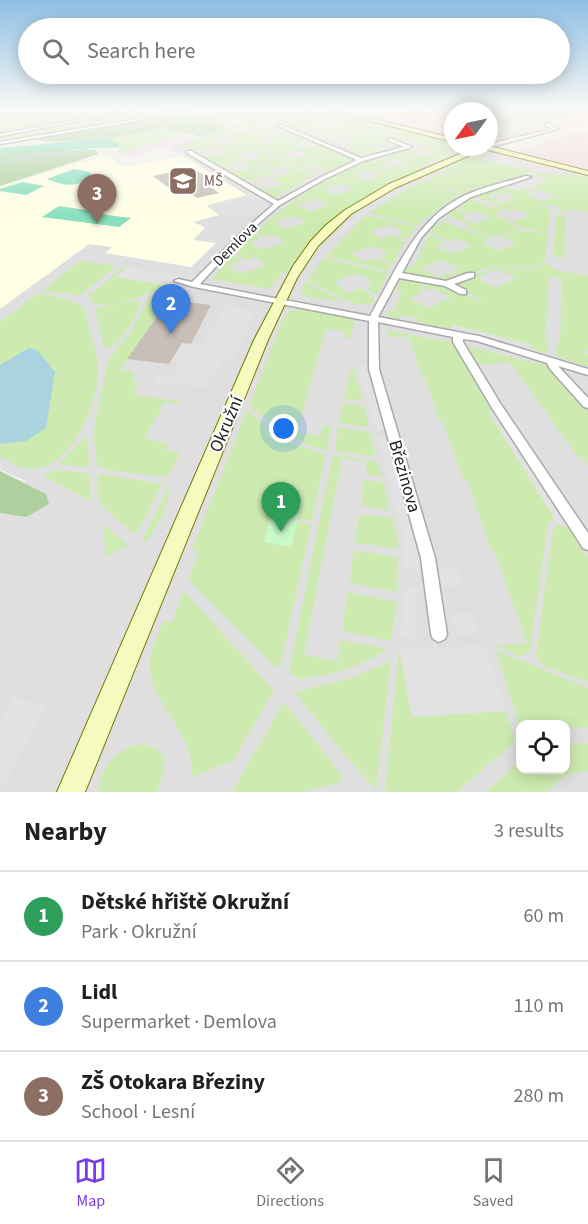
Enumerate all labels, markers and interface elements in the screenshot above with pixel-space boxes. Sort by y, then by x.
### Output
search box [18,18,570,84]
icon: search [39,35,72,68]
text: Search here [87,35,195,67]
north arrow [444,102,498,156]
school or university icon: MŠ [167,165,199,197]
place label: MŠ [204,171,223,192]
pin: 3 [78,174,116,224]
street label: Demlova [208,217,262,271]
pin: 2 [152,284,190,334]
street label: Okružní [203,392,250,456]
your location [269,414,298,443]
street label: Březinova [382,437,427,515]
pin: 1 [262,482,300,532]
map controls [516,720,570,774]
button: locate [516,720,570,774]
text: Nearby [24,813,107,850]
text: 3 results [494,817,564,845]
text: Dětské hřiště Okružní [81,886,289,918]
text: 1 [38,902,49,930]
text: 60 m [524,902,564,930]
text: Park · Okružní [81,918,197,946]
text: Lidl [81,976,117,1008]
text: 2 [38,992,49,1020]
text: 110 m [514,992,564,1020]
text: Supermarket · Demlova [81,1008,277,1036]
text: ZŠ Otokara Březiny [81,1066,265,1098]
text: 3 [38,1082,49,1110]
text: 280 m [514,1082,564,1110]
text: School · Lesní [81,1098,195,1126]
tab: Map [74,1154,107,1212]
tab: Directions [256,1154,324,1212]
tab: Saved [473,1154,514,1212]

